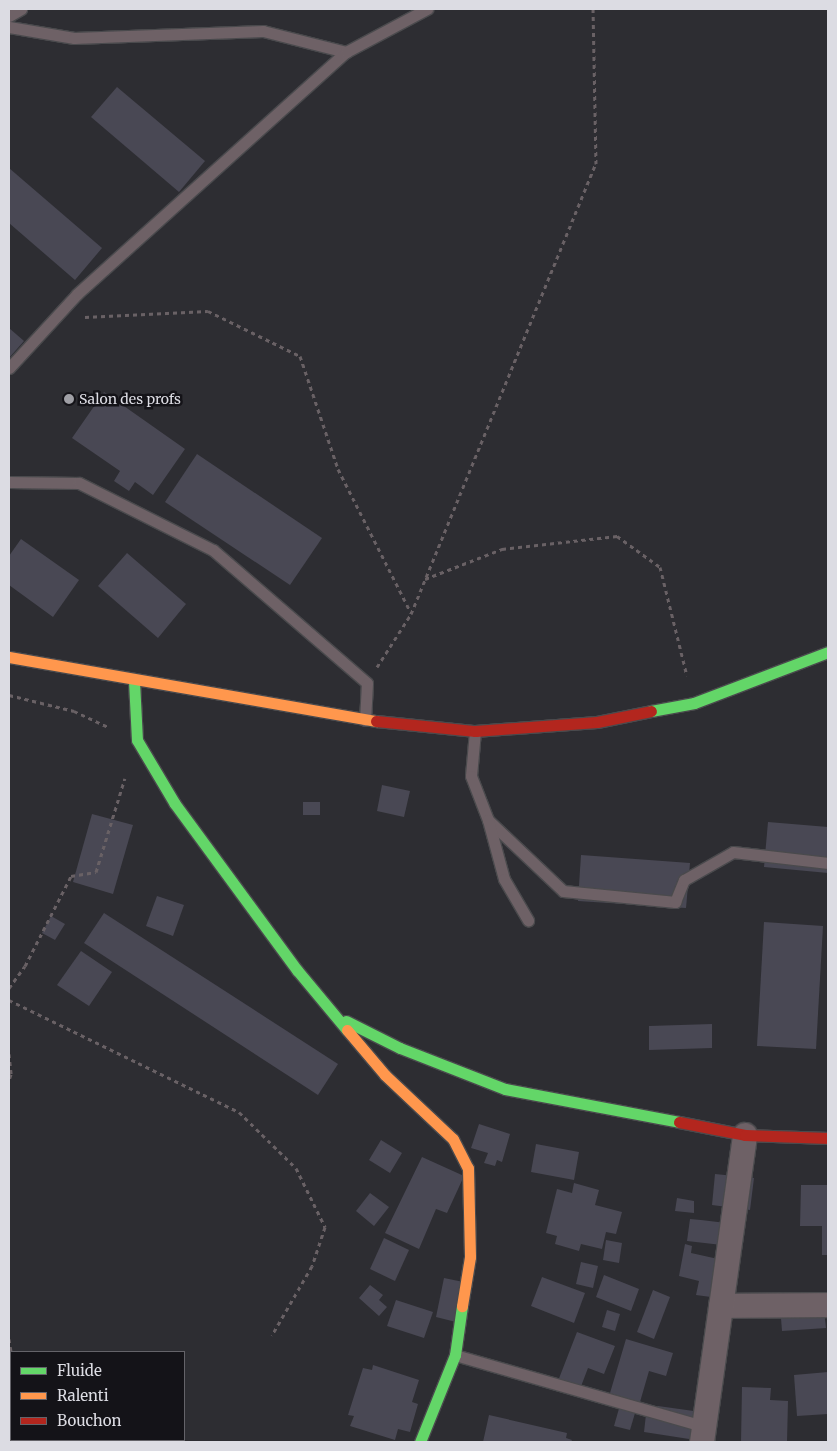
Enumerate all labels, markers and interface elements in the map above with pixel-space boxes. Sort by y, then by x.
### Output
place label: Salon des profs [79,391,181,407]
marker: Salon des profs [63,393,75,405]
legend [10,1351,185,1441]
text: Fluide [57,1361,102,1380]
text: Ralenti [57,1386,109,1405]
text: Bouchon [57,1411,121,1430]

